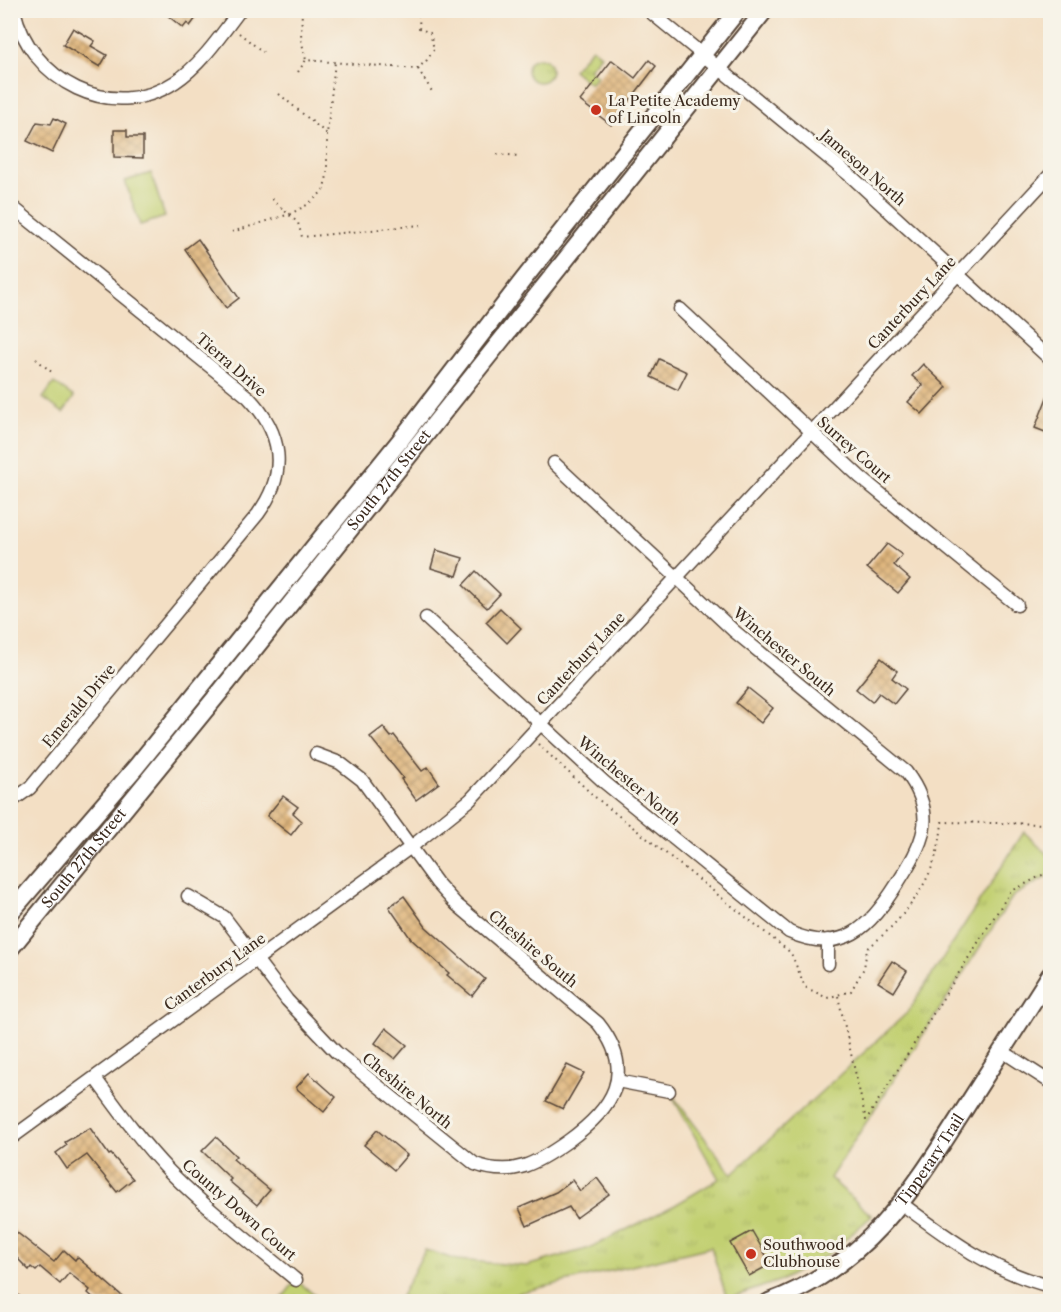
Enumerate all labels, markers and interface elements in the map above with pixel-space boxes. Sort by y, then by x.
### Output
place label: La Petite Academy of Lincoln [608,91,741,127]
marker: La Petite Academy of Lincoln [589,103,603,117]
street label: Jameson North [815,124,910,210]
street label: Canterbury Lane [863,252,960,353]
street label: Tierra Drive [192,329,270,400]
street label: Surrey Court [813,412,896,488]
street label: South 27th Street [343,425,435,534]
street label: Winchester South [728,602,840,701]
street label: Canterbury Lane [532,608,629,709]
street label: Emerald Drive [38,660,119,751]
street label: Winchester North [573,731,685,830]
street label: South 27th Street [37,804,130,912]
street label: Cheshire South [485,906,582,992]
street label: Canterbury Lane [160,928,269,1015]
street label: Cheshire North [358,1048,457,1133]
street label: Tipperary Trail [891,1110,968,1210]
street label: County Down Court [178,1155,301,1265]
place label: Southwood Clubhouse [763,1235,844,1271]
marker: Southwood Clubhouse [744,1247,758,1261]

